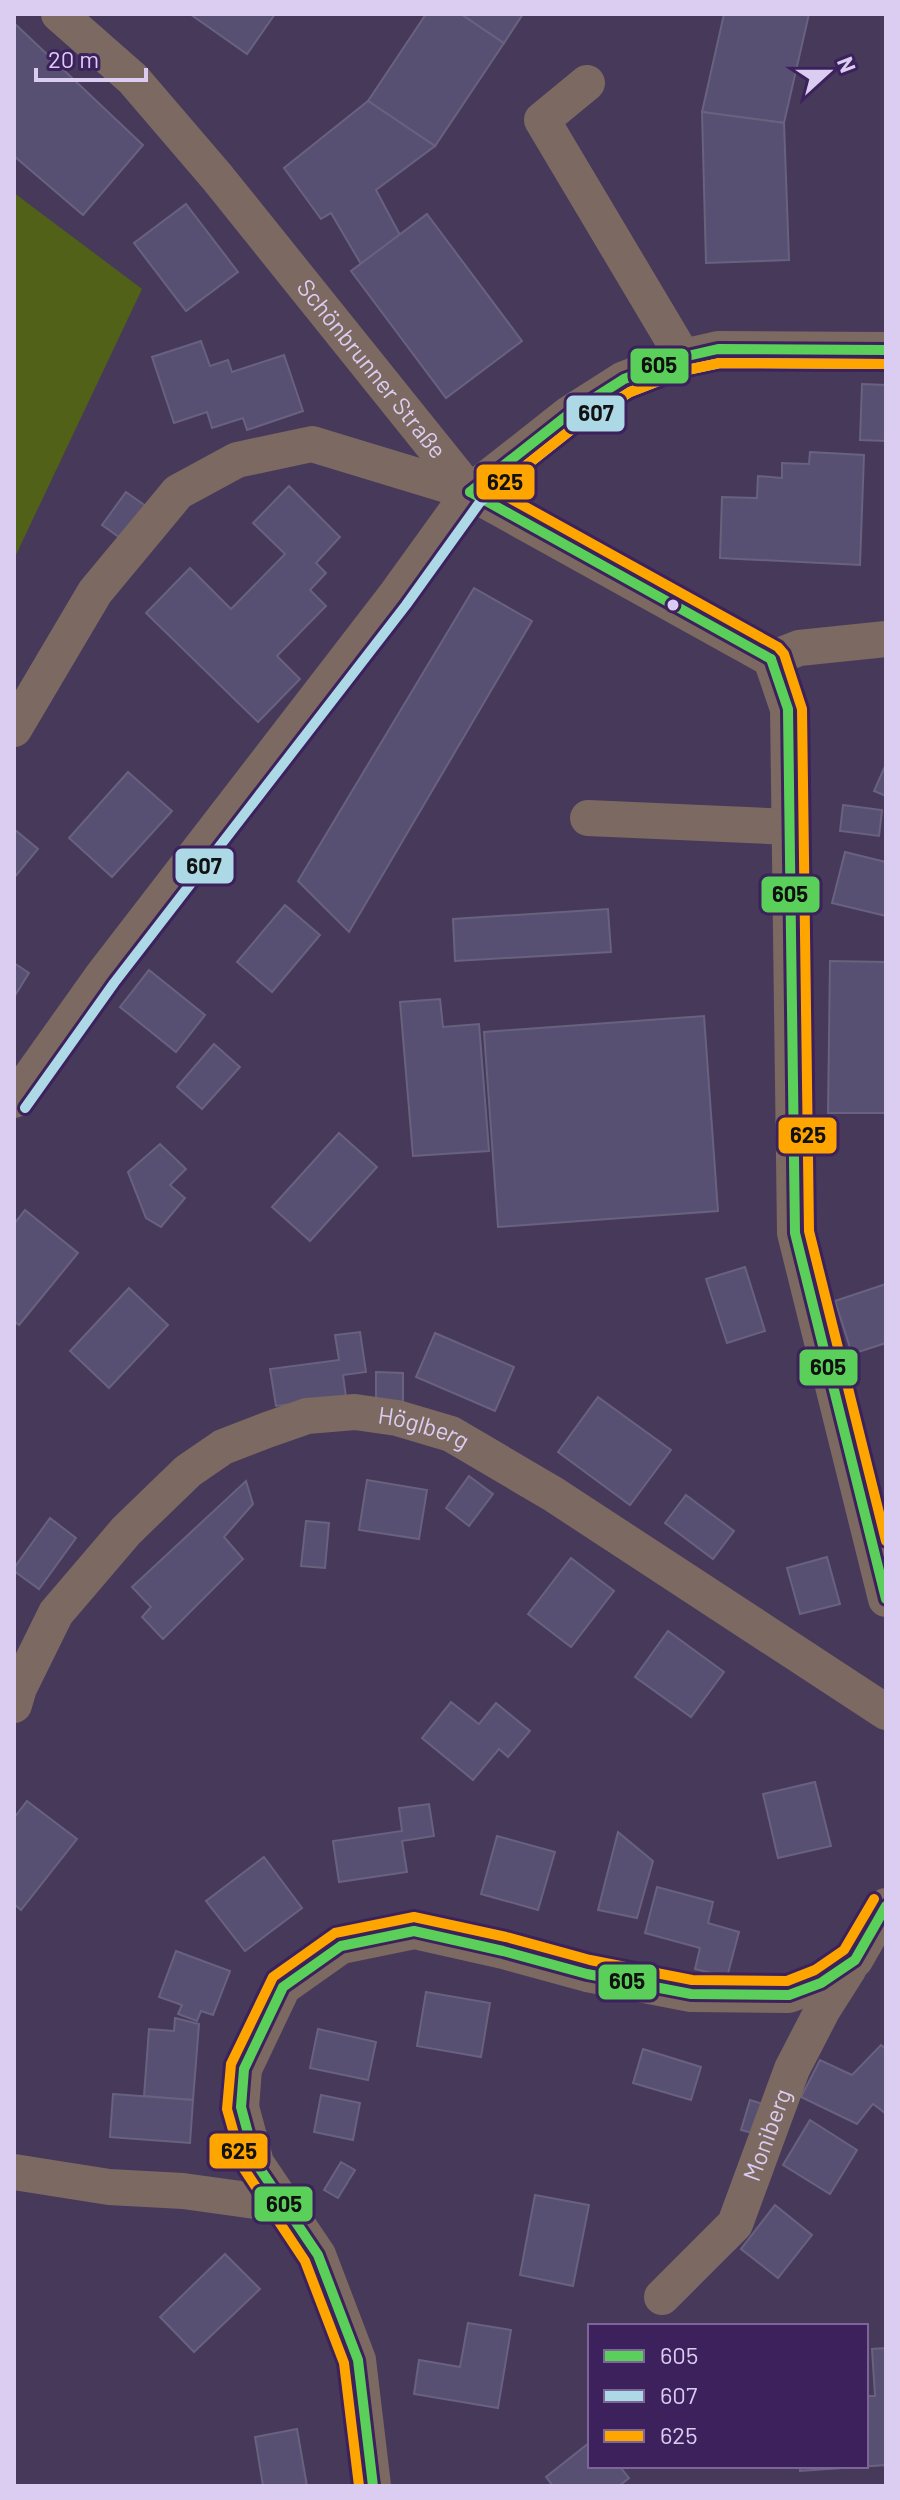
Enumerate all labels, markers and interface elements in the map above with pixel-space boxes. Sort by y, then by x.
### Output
scale bar [36,32,146,82]
north arrow [788,32,868,112]
text: 20 m [48,44,99,73]
text: N [833,53,862,76]
street label: Schönbrunner Straße [292,273,453,464]
line badge: 605 [629,347,690,385]
text: 605 [641,351,677,377]
line badge: 607 [565,394,626,433]
text: 607 [578,399,614,425]
line badge: 625 [475,463,536,501]
text: 625 [487,468,523,494]
unlabelled marker [665,597,681,613]
line badge: 607 [174,847,235,885]
text: 607 [186,852,222,878]
line badge: 605 [760,875,821,914]
text: 605 [772,880,808,906]
line badge: 625 [777,1116,838,1155]
text: 625 [790,1121,826,1147]
line badge: 605 [798,1348,859,1387]
text: 605 [810,1353,846,1379]
street label: Höglberg [376,1399,475,1455]
line badge: 605 [597,1963,658,2001]
text: 605 [609,1967,645,1993]
street label: Moniberg [736,2084,797,2185]
line badge: 625 [208,2132,269,2170]
text: 625 [221,2137,257,2163]
line badge: 605 [253,2185,314,2223]
text: 605 [266,2190,302,2216]
legend [588,2324,868,2468]
text: 605 [660,2340,698,2369]
text: 607 [660,2380,697,2409]
text: 625 [660,2420,698,2449]

